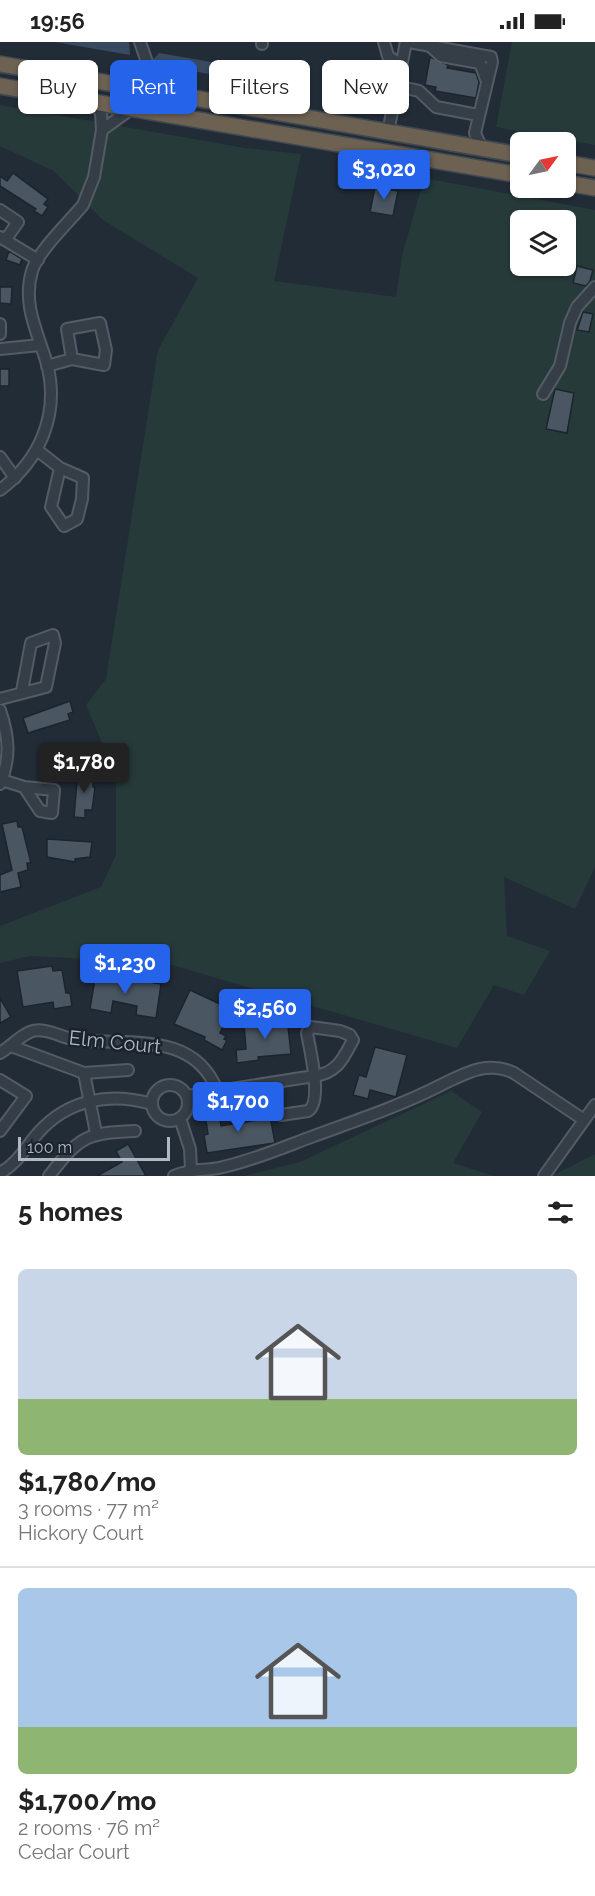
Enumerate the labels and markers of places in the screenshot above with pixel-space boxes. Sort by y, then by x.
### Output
pin: $3,020 [335,150,433,201]
pin: $1,780 [35,743,133,794]
pin: $1,230 [76,944,174,995]
pin: $2,560 [216,989,314,1040]
pin: $1,700 [189,1082,287,1133]

